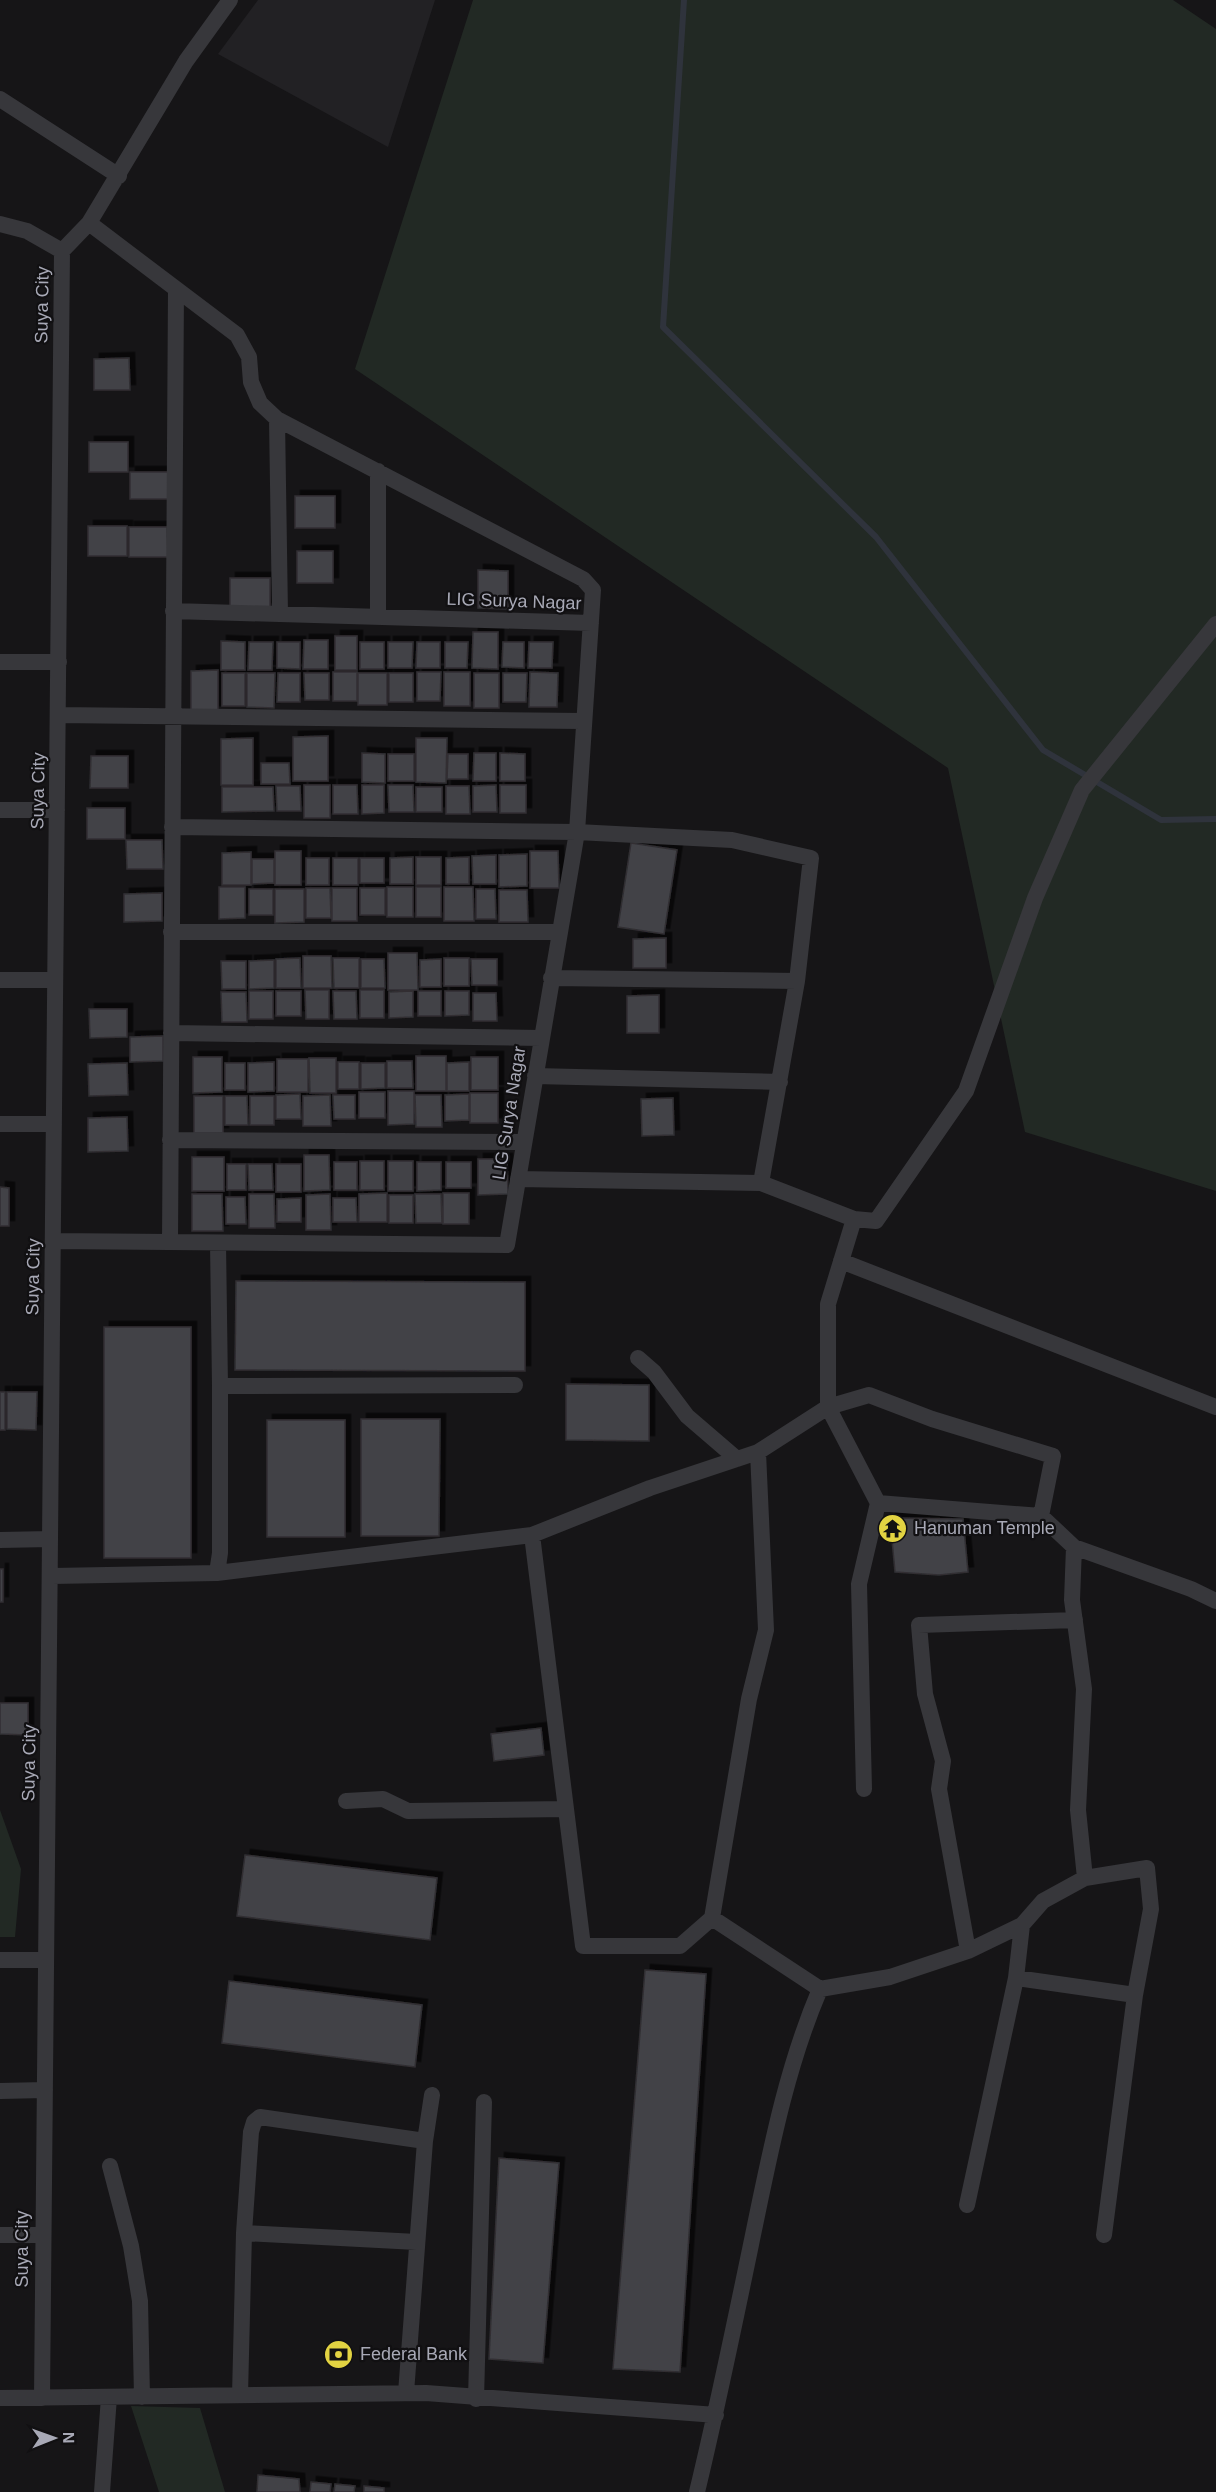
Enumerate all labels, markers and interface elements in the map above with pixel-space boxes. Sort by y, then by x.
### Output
street label: Suya City [31,266,53,344]
street label: LIG Surya Nagar [446,589,582,613]
street label: Suya City [27,752,49,830]
street label: LIG Surya Nagar [489,1045,529,1181]
street label: Suya City [22,1238,44,1316]
temple icon: Hanuman Temple [877,1512,909,1544]
place label: Hanuman Temple [914,1518,1055,1538]
street label: Suya City [18,1724,40,1802]
street label: Suya City [12,2210,32,2288]
bank icon: Federal Bank [323,2338,355,2370]
place label: Federal Bank [360,2344,468,2364]
north arrow [24,2408,84,2468]
text: N [60,2432,77,2444]

